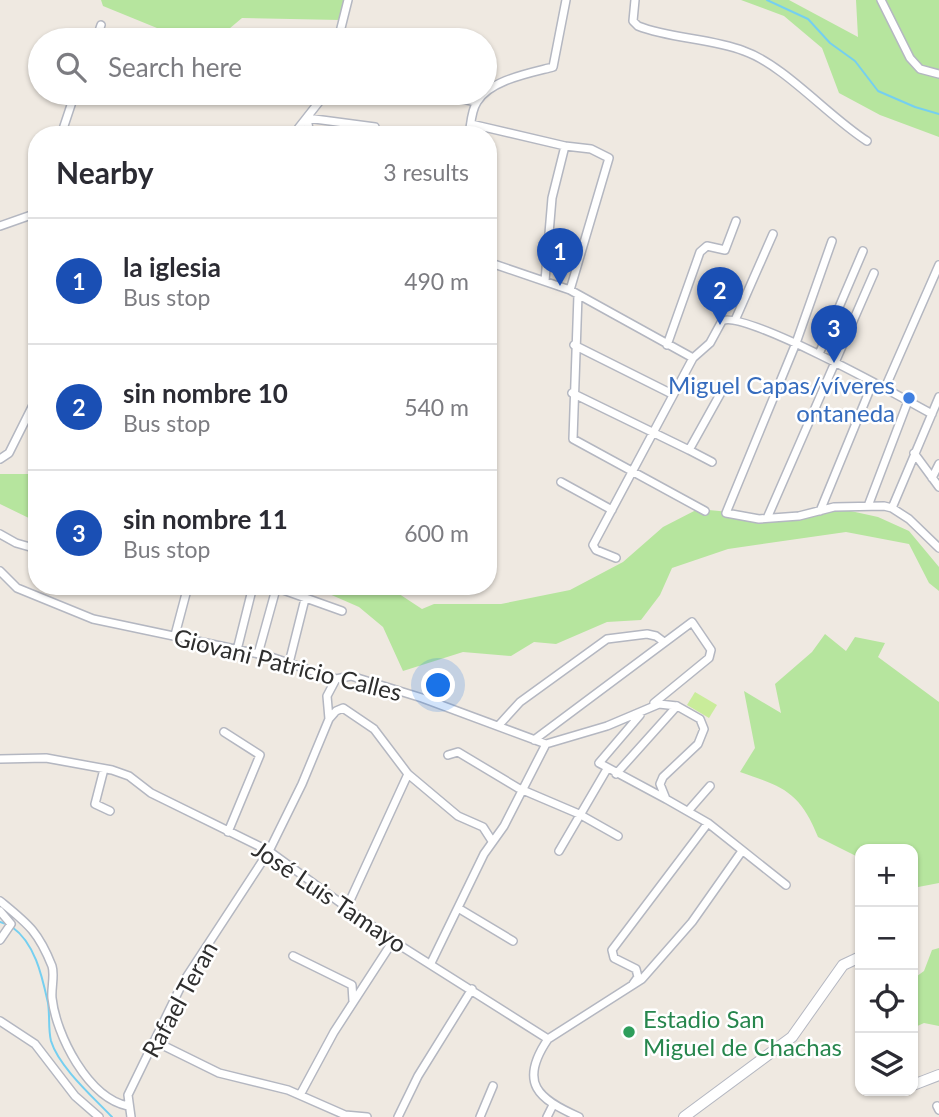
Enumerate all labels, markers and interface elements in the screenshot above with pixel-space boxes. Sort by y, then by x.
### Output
search box [28,28,497,105]
icon: search [52,48,90,86]
text: Search here [108,51,242,83]
text: Nearby [56,154,154,190]
text: 3 results [383,158,469,186]
pin: 1 [537,228,583,286]
text: la iglesia [123,251,221,283]
text: 1 [72,267,86,295]
text: 490 m [404,267,469,295]
pin: 2 [697,267,743,325]
text: Bus stop [123,283,210,311]
pin: 3 [811,305,857,363]
place label: Miguel Capas/víveres ontaneda [668,370,895,427]
text: sin nombre 10 [123,377,288,409]
marker: Miguel Capas/víveres ontaneda [901,390,917,406]
text: 2 [72,393,86,421]
text: 540 m [404,393,469,421]
text: Bus stop [123,409,210,437]
text: sin nombre 11 [123,503,288,535]
text: 3 [72,519,86,547]
text: 600 m [404,519,469,547]
text: Bus stop [123,535,210,563]
street label: Giovani Patricio Calles [171,622,405,706]
your location [421,668,455,702]
street label: José Luis Tamayo [247,834,413,958]
map controls [855,844,918,1096]
button: + [855,844,918,907]
button: − [855,907,918,970]
street label: Rafael Teran [135,936,223,1062]
button: locate [855,970,918,1033]
place label: Estadio San Miguel de Chachas [643,1004,842,1061]
marker: Estadio San Miguel de Chachas [621,1024,637,1040]
button: layers [855,1033,918,1096]

